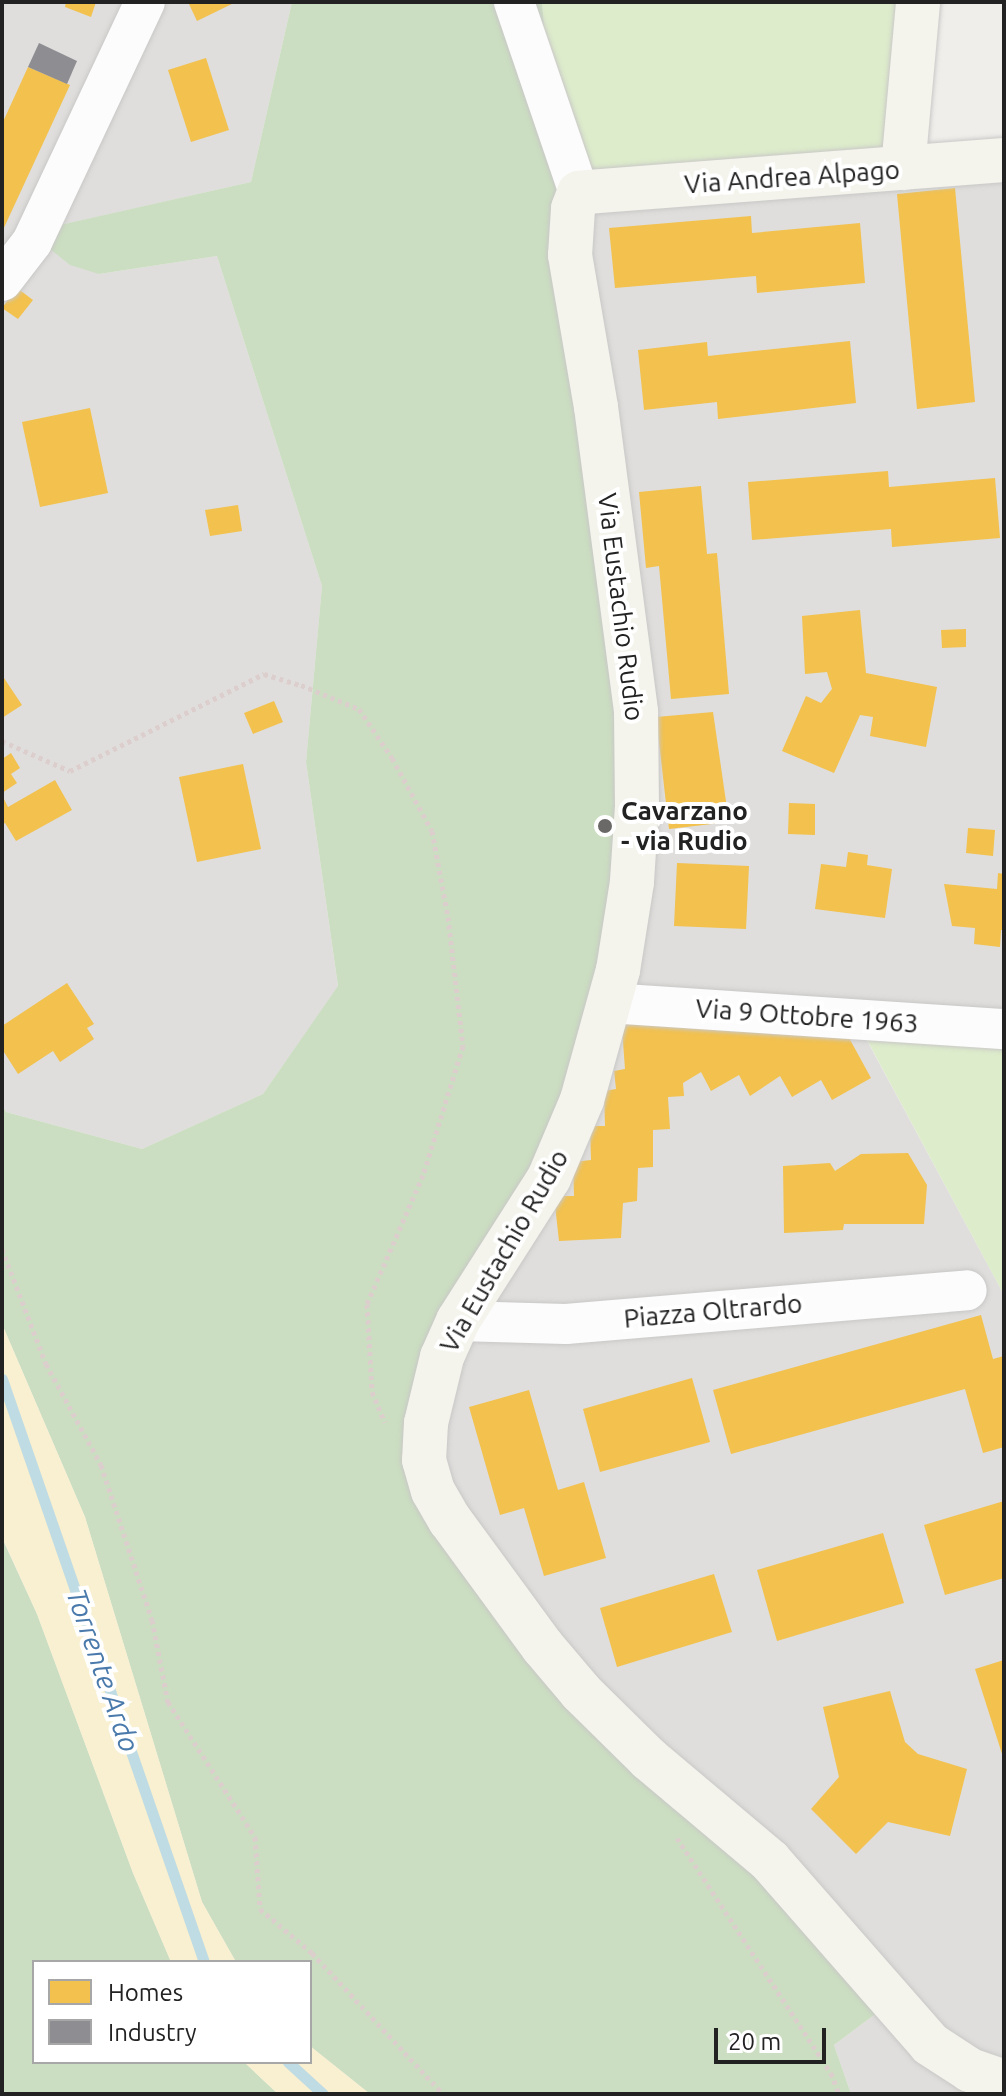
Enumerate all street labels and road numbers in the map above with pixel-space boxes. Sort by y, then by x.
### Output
street label: Via Andrea Alpago [683,154,901,200]
street label: Via Eustachio Rudio [592,491,650,723]
street label: Via 9 Ottobre 1963 [695,993,919,1039]
street label: Via Eustachio Rudio [433,1144,575,1358]
street label: Piazza Oltrardo [622,1288,804,1334]

